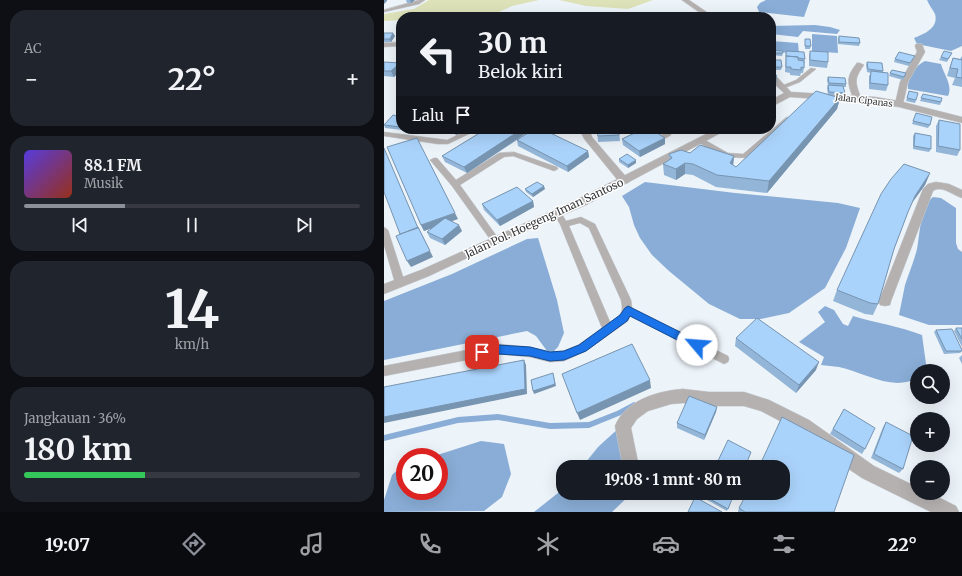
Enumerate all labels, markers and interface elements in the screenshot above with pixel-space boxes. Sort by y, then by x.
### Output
text: 30 m [478,25,547,61]
icon: left [412,28,464,80]
text: AC [24,40,41,57]
text: 22° [168,60,216,98]
text: Belok kiri [478,60,563,83]
text: − [24,65,39,93]
text: + [345,65,360,93]
street label: Jalan Cipanas [834,91,894,109]
icon: arrive [452,104,474,126]
text: Lalu [412,106,444,125]
text: 88.1 FM [84,156,141,175]
text: Musik [84,175,123,192]
street label: Jalan Pol. Hoegeng Iman Santoso [462,175,626,261]
icon: previous [69,214,91,236]
icon: pause [181,214,203,236]
icon: next [293,214,315,236]
text: 14 [165,277,219,342]
position arrow [676,324,718,366]
pin [465,335,499,369]
text: km/h [175,336,209,353]
icon: arrive [471,341,493,363]
map controls [910,364,950,500]
button: search [910,364,950,404]
text: Jangkauan · 36% [24,410,126,427]
button: + [910,412,950,452]
text: 180 km [24,430,132,468]
speed limit sign: 20 [396,448,448,500]
button: − [910,460,950,500]
text: 19:08 · 1 mnt · 80 m [605,470,741,489]
icon: directions [180,530,208,558]
icon: music [298,530,326,558]
icon: phone [416,530,444,558]
icon: climate [534,530,562,558]
icon: car [652,530,680,558]
icon: filters [770,530,798,558]
text: 19:07 [45,533,90,556]
text: 22° [888,533,917,556]

